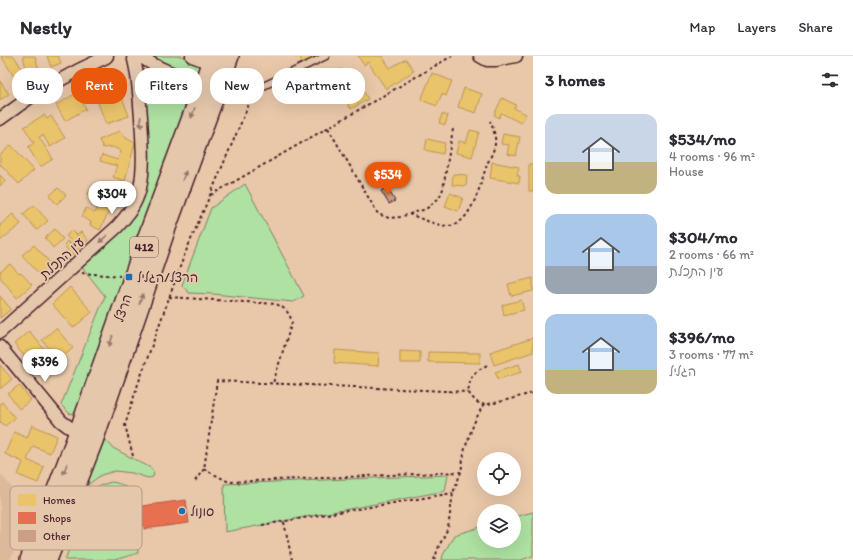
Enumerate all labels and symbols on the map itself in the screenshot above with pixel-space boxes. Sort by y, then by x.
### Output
one-way arrow [190,107,196,119]
one-way arrow [137,116,144,128]
pin: $534 [364,162,412,196]
one-way arrow [182,170,188,182]
pin: $304 [88,181,136,215]
street label: עין התכלת [36,234,87,282]
one-way arrow [98,235,109,244]
road number: 412 [130,237,158,257]
place label: הרצל/הגליל [137,270,198,285]
marker: הרצל/הגליל [124,272,134,282]
street label: הרצל [111,292,135,324]
one-way arrow [139,293,145,305]
one-way arrow [108,335,114,347]
pin: $396 [21,349,69,383]
one-way arrow [62,463,68,475]
legend [10,486,142,550]
text: Homes [43,494,76,507]
place label: סונול [190,504,214,519]
marker: סונול [177,506,187,516]
text: Shops [43,512,71,525]
text: Other [43,530,71,543]

